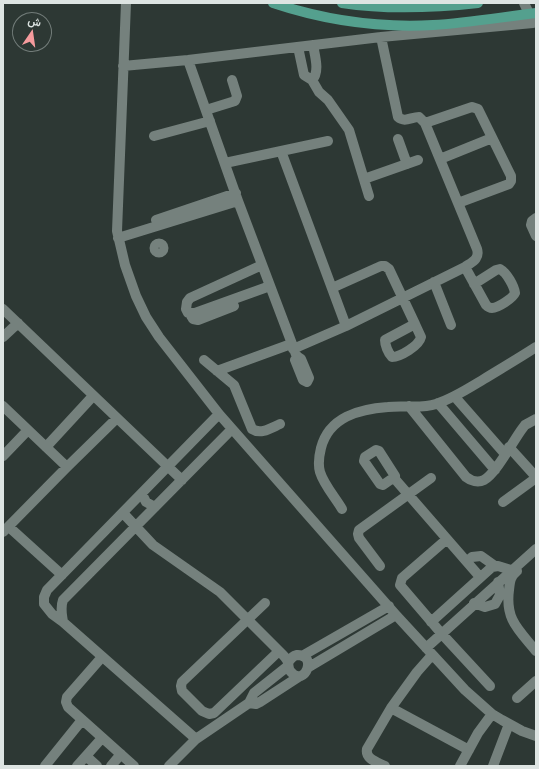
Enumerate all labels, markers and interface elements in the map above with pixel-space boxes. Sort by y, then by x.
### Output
north arrow [12,12,52,52]
text: ش [26,13,42,30]

